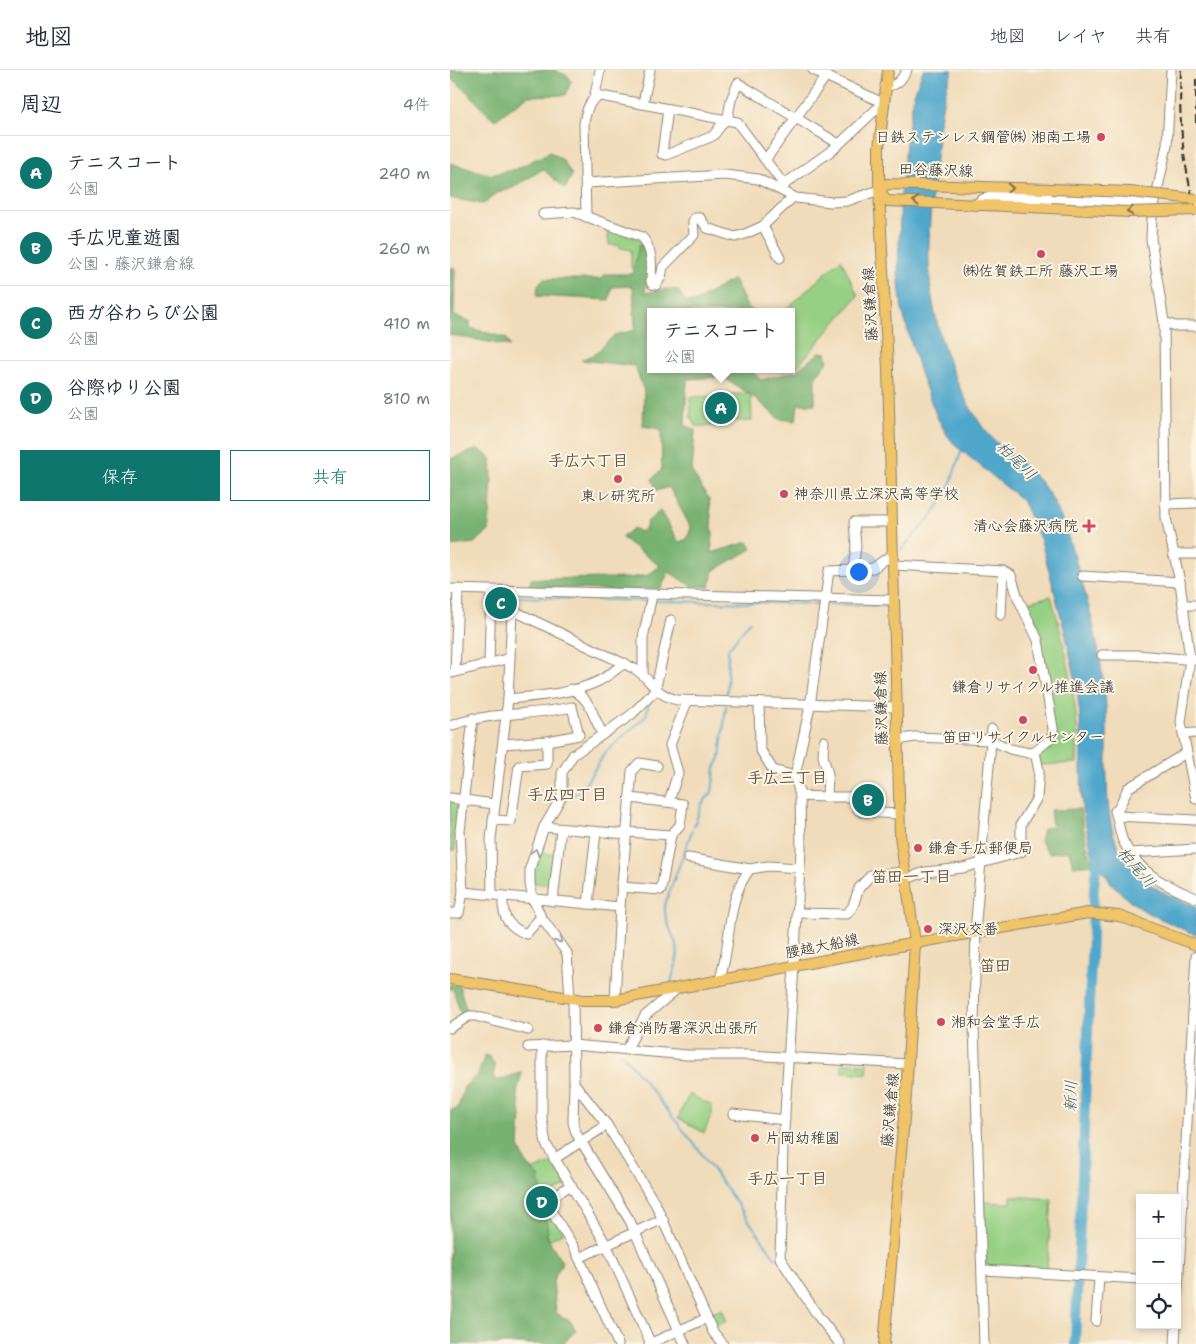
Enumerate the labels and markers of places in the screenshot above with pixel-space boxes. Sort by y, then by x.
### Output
place label: 日鉄ステンレス鋼管㈱ 湘南工場 [875,127,1091,147]
marker: 日鉄ステンレス鋼管㈱ 湘南工場 [1095,131,1107,143]
marker: ㈱佐賀鉄工所 藤沢工場 [1035,248,1047,260]
place label: ㈱佐賀鉄工所 藤沢工場 [963,261,1119,281]
pin: A [705,389,737,427]
marker: 東レ研究所 [612,473,624,485]
place label: 神奈川県立深沢高等学校 [794,484,959,504]
place label: 東レ研究所 [580,486,656,506]
marker: 神奈川県立深沢高等学校 [778,488,790,500]
place label: 清心会藤沢病院 [973,516,1078,536]
marker: 清心会藤沢病院 [1082,519,1096,533]
pin: C [485,584,517,622]
marker: 鎌倉リサイクル推進会議 [1027,664,1039,676]
place label: 鎌倉リサイクル推進会議 [952,677,1114,697]
marker: 笛田リサイクルセンター [1017,714,1029,726]
place label: 笛田リサイクルセンター [942,727,1104,747]
pin: B [852,781,884,819]
place label: 鎌倉手広郵便局 [928,838,1033,858]
marker: 鎌倉手広郵便局 [912,842,924,854]
place label: 深沢交番 [938,919,998,939]
marker: 深沢交番 [922,923,934,935]
place label: 湘和会堂手広 [951,1012,1041,1032]
marker: 湘和会堂手広 [935,1016,947,1028]
place label: 鎌倉消防署深沢出張所 [608,1018,758,1038]
marker: 鎌倉消防署深沢出張所 [592,1022,604,1034]
place label: 片岡幼稚園 [765,1128,840,1148]
marker: 片岡幼稚園 [749,1132,761,1144]
pin: D [526,1183,558,1221]

